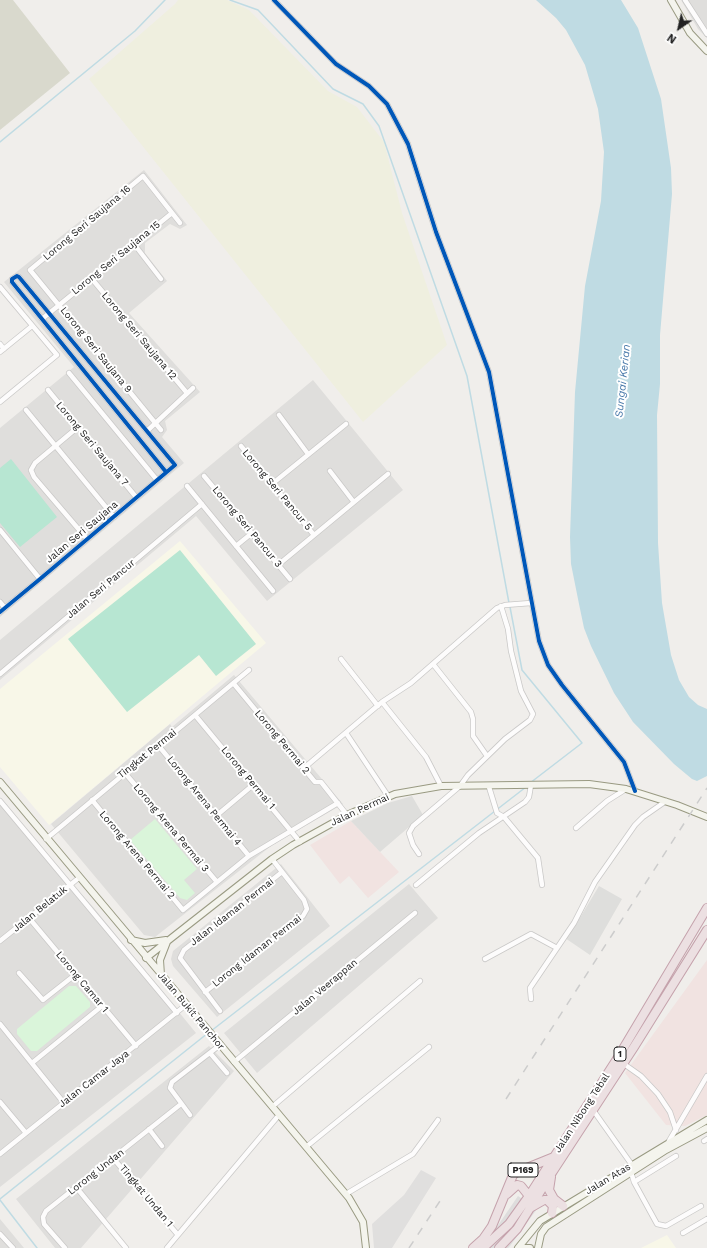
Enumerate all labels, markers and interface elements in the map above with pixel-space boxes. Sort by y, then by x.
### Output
north arrow [659,8,699,48]
text: N [665,31,679,46]
street label: Lorong Seri Saujana 16 [41,183,133,263]
street label: Lorong Seri Saujana 15 [69,219,163,297]
street label: Lorong Seri Saujana 12 [99,290,179,382]
street label: Lorong Seri Saujana 9 [58,305,134,395]
water label: Sungai Kerian [613,344,633,418]
street label: Lorong Seri Saujana 7 [53,399,131,489]
street label: Lorong Seri Pancur 5 [240,447,314,533]
street label: Lorong Seri Pancur 3 [210,484,284,570]
street label: Jalan Seri Saujana [44,498,120,566]
street label: Jalan Seri Pancur [64,557,138,621]
street label: Lorong Permai 2 [252,708,312,776]
street label: Tingkat Permai [115,727,179,781]
street label: Lorong Permai 1 [218,744,278,812]
street label: Lorong Arena Permai 4 [164,754,244,848]
street label: Lorong Arena Permai 3 [131,782,211,874]
street label: Jalan Permai [329,791,391,829]
street label: Lorong Arena Permai 2 [97,809,177,901]
street label: Jalan Idaman Permai [188,876,276,948]
street label: Jalan Belatuk [10,883,70,935]
street label: Lorong Idaman Permai [210,912,304,990]
street label: Lorong Camar 1 [53,949,111,1015]
street label: Jalan Veerappan [290,956,360,1018]
street label: Jalan Bukit Panchor [155,970,227,1052]
road number: 1 [614,1047,626,1061]
street label: Jalan Camar Jaya [56,1048,132,1110]
street label: Jalan Nibong Tebal [552,1071,612,1155]
street label: Lorong Undan [66,1146,126,1198]
street label: Jalan Atas [583,1161,633,1197]
street label: Tingkat Undan 1 [117,1163,175,1229]
road number: P169 [508,1163,538,1177]

